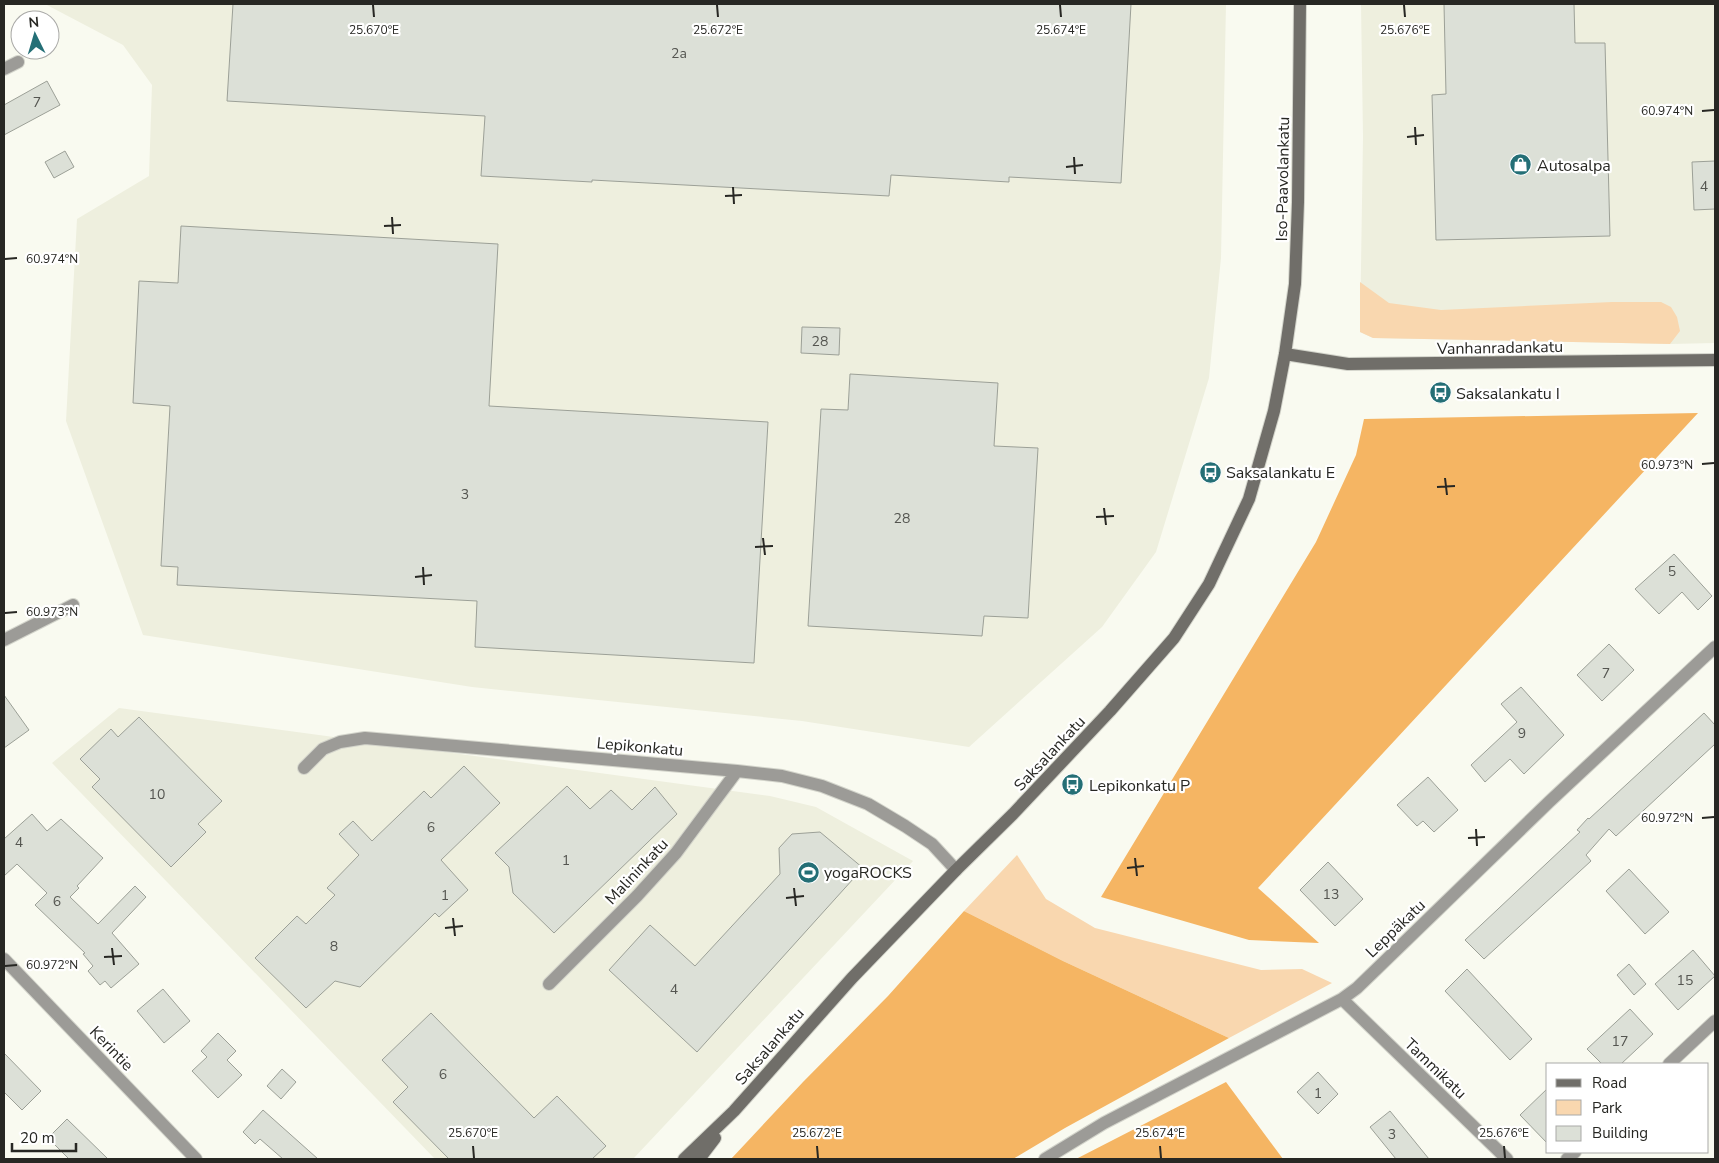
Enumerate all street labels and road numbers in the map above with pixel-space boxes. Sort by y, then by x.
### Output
street label: Iso-Paavolankatu [1271,117,1295,242]
street label: Vanhanradankatu [1436,336,1563,360]
street label: Saksalankatu [1009,711,1090,796]
street label: Lepikonkatu [596,732,684,762]
street label: Malininkatu [600,834,673,910]
street label: Leppäkatu [1361,895,1430,963]
street label: Saksalankatu [730,1003,809,1090]
street label: Kerintie [84,1021,138,1076]
street label: Tammikatu [1399,1033,1471,1104]

